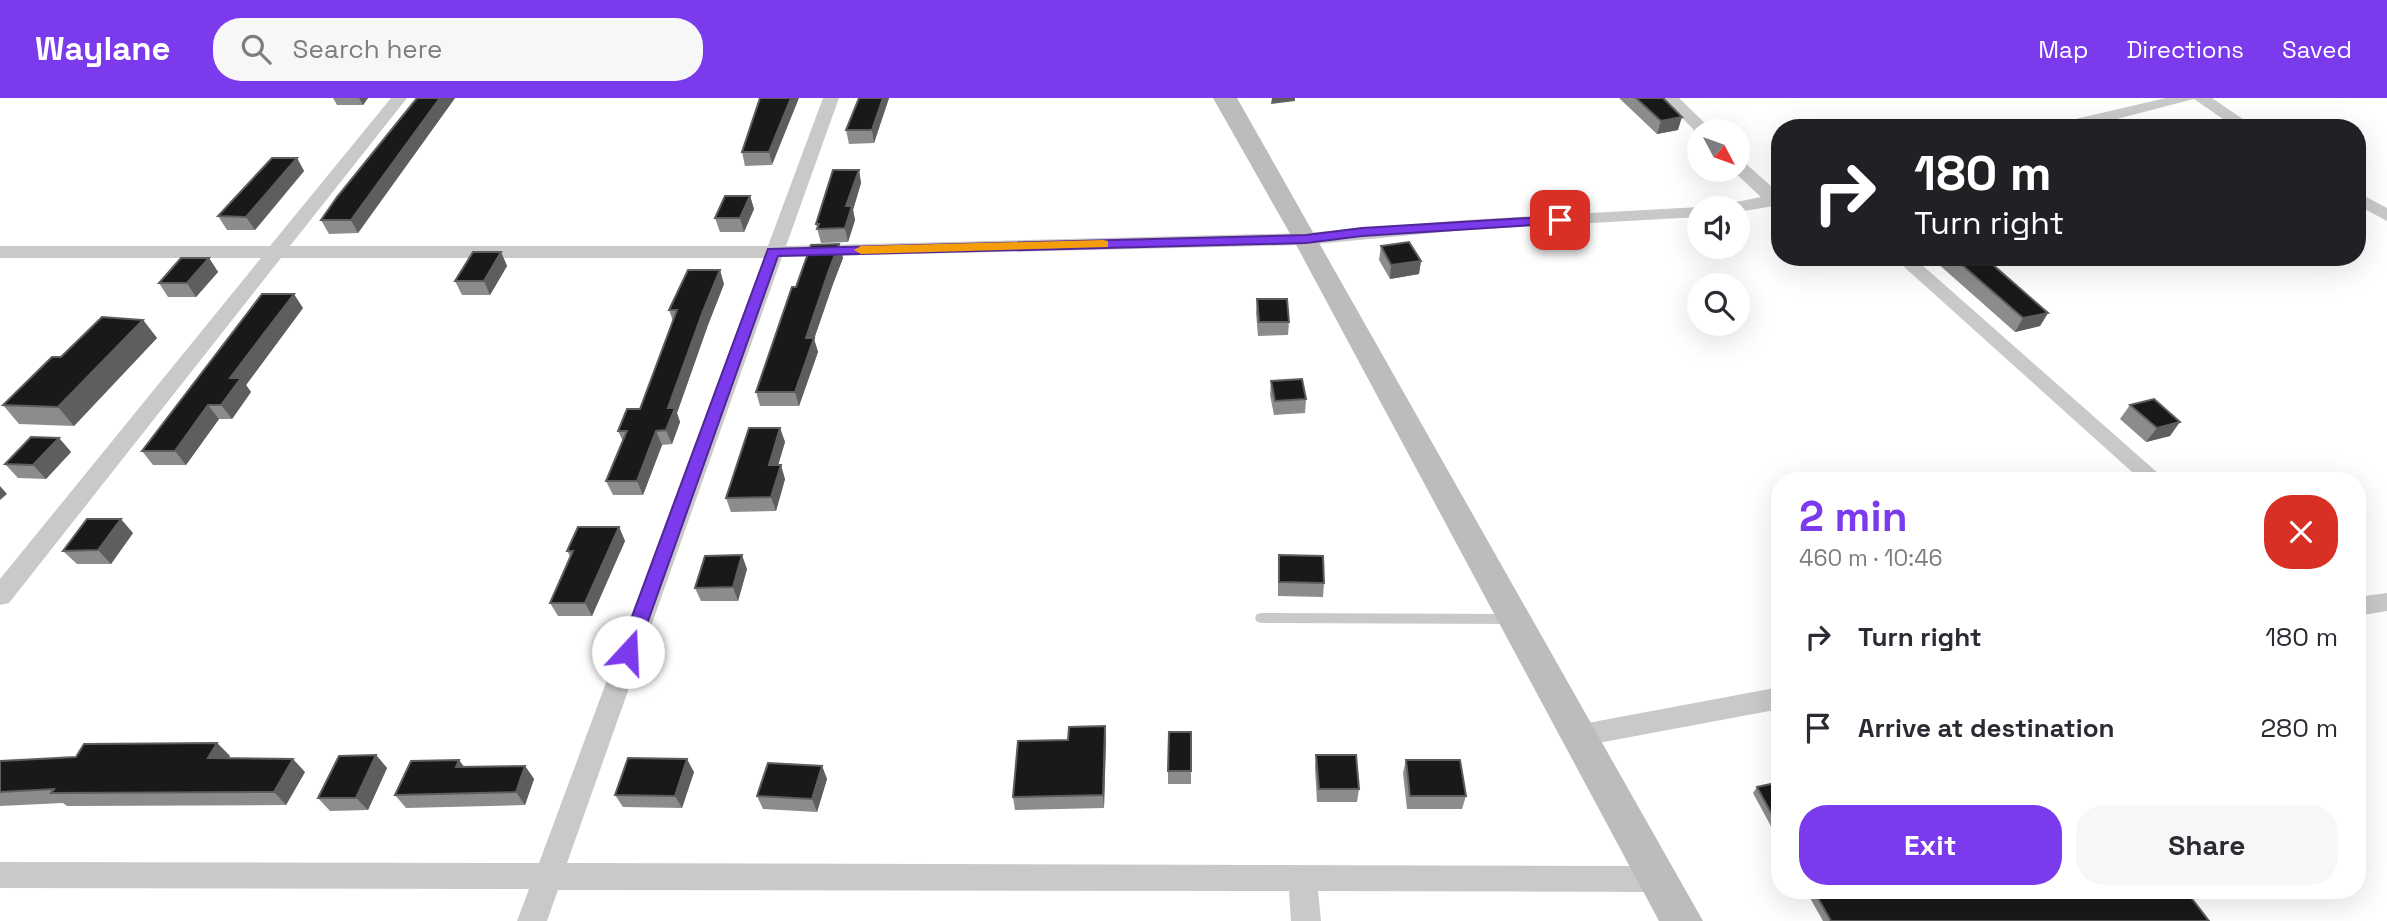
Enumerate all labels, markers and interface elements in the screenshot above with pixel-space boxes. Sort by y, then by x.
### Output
search box [213,18,703,81]
text: Waylane [35,28,171,70]
icon: search [237,30,275,68]
text: Search here [293,32,442,66]
text: Map [2038,34,2088,65]
text: Directions [2126,34,2244,65]
text: Saved [2282,34,2352,65]
north arrow [1687,119,1750,182]
map controls [1687,119,1750,336]
text: 180 m [1914,142,2052,204]
icon: right [1799,147,1890,238]
pin [1530,190,1590,250]
button: sound [1687,196,1750,259]
icon: arrive [1541,201,1579,239]
text: Turn right [1914,203,2064,243]
button: search [1687,273,1750,336]
text: 2 min [1799,490,1908,543]
button: close [2264,495,2338,569]
text: 460 m · 10:46 [1799,543,1943,573]
position arrow [591,615,665,689]
icon: right [1799,618,1837,656]
text: Turn right [1858,620,1982,654]
text: 180 m [2265,620,2338,654]
icon: arrive [1799,709,1837,747]
text: Arrive at destination [1858,711,2115,745]
text: 280 m [2260,711,2338,745]
button: Exit [1799,805,2062,885]
button: Share [2076,805,2338,885]

